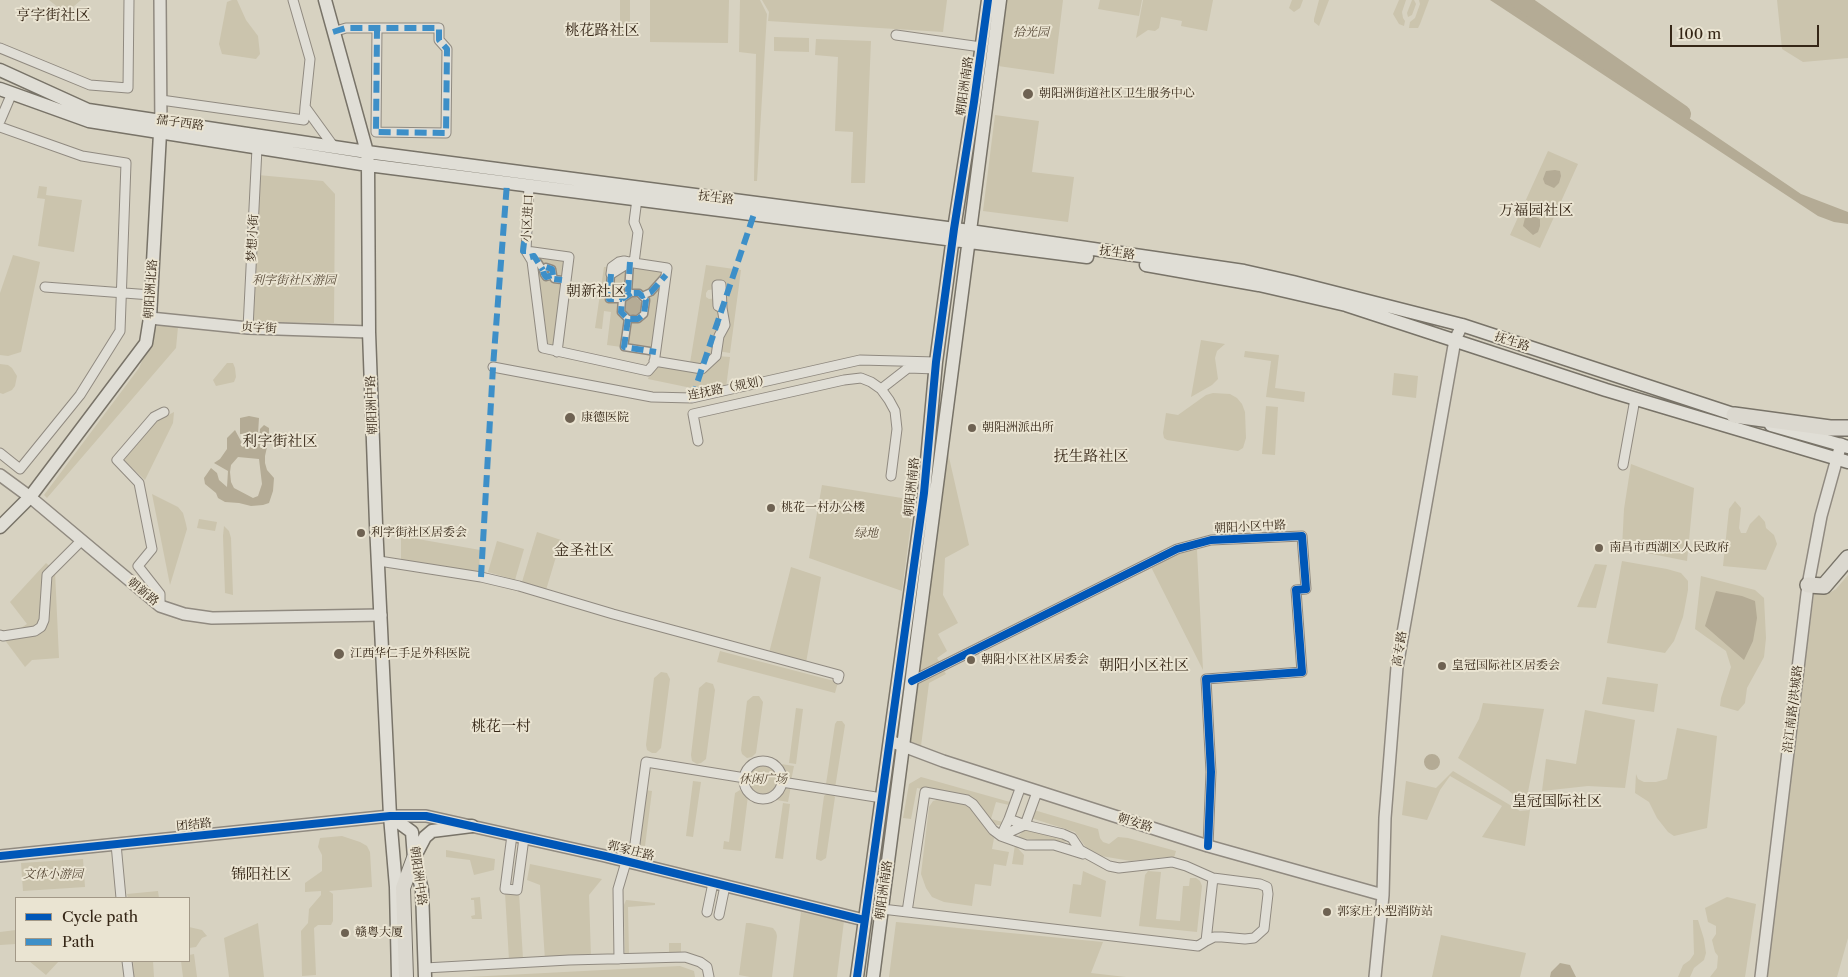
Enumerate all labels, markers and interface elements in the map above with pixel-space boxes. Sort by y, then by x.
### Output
district label: 亨字街社区 [16,7,90,25]
scale bar [1673,15,1822,47]
district label: 桃花路社区 [565,22,639,40]
text: 100 m [1678,24,1721,43]
park label: 拾光园 [1013,26,1049,40]
street label: 朝阳洲南路 [954,55,976,117]
marker: 朝阳洲街道社区卫生服务中心 [1021,87,1035,101]
place label: 朝阳洲街道社区卫生服务中心 [1039,87,1195,101]
street label: 孺子西路 [155,113,205,133]
street label: 抚生路 [697,189,735,207]
street label: 小区进口 [520,194,536,242]
district label: 万福园社区 [1499,202,1573,220]
street label: 梦想小街 [245,214,261,262]
street label: 抚生路 [1098,243,1136,263]
street label: 朝阳洲北路 [142,259,160,319]
park label: 利字街社区游园 [252,274,336,288]
district label: 朝新社区 [566,283,626,301]
street label: 贞字街 [241,320,277,336]
street label: 抚生路 [1493,330,1531,354]
street label: 连抚路（规划） [686,373,772,403]
street label: 朝阳洲中路 [364,375,380,435]
marker: 康德医院 [563,411,577,425]
place label: 康德医院 [581,411,629,425]
place label: 朝阳洲派出所 [982,421,1054,435]
marker: 朝阳洲派出所 [966,422,978,434]
district label: 利字街社区 [243,433,317,451]
district label: 抚生路社区 [1054,448,1128,466]
street label: 朝阳洲南路 [902,456,922,518]
place label: 桃花一村办公楼 [781,501,865,515]
marker: 桃花一村办公楼 [765,502,777,514]
street label: 朝阳小区中路 [1214,518,1286,536]
place label: 利字街社区居委会 [371,526,467,540]
marker: 利字街社区居委会 [355,527,367,539]
park label: 绿地 [854,527,878,541]
place label: 南昌市西湖区人民政府 [1609,541,1729,555]
district label: 金圣社区 [554,542,614,560]
marker: 南昌市西湖区人民政府 [1593,542,1605,554]
street label: 朝新路 [124,575,162,609]
street label: 高专路 [1390,630,1410,668]
marker: 江西华仁手足外科医院 [332,647,346,661]
place label: 江西华仁手足外科医院 [350,647,470,661]
place label: 朝阳小区社区居委会 [981,653,1089,667]
marker: 朝阳小区社区居委会 [965,654,977,666]
district label: 朝阳小区社区 [1099,657,1189,675]
place label: 皇冠国际社区居委会 [1452,659,1560,673]
marker: 皇冠国际社区居委会 [1436,660,1448,672]
street label: 沿江南路/洪城路 [1780,664,1806,754]
district label: 桃花一村 [471,718,531,736]
park label: 休闲广场 [739,773,787,787]
district label: 皇冠国际社区 [1512,793,1602,811]
street label: 朝安路 [1116,811,1154,835]
street label: 团结路 [175,816,213,834]
street label: 郭家庄路 [606,838,656,864]
street label: 朝阳洲中路 [407,845,429,907]
street label: 朝阳洲南路 [873,859,895,921]
district label: 锦阳社区 [231,866,291,884]
park label: 文体小游园 [23,868,83,882]
legend [15,897,190,962]
place label: 郭家庄小型消防站 [1337,905,1433,919]
marker: 郭家庄小型消防站 [1321,906,1333,918]
text: Cycle path [62,907,138,926]
place label: 赣粤大厦 [355,926,403,940]
marker: 赣粤大厦 [339,927,351,939]
text: Path [62,932,94,951]

